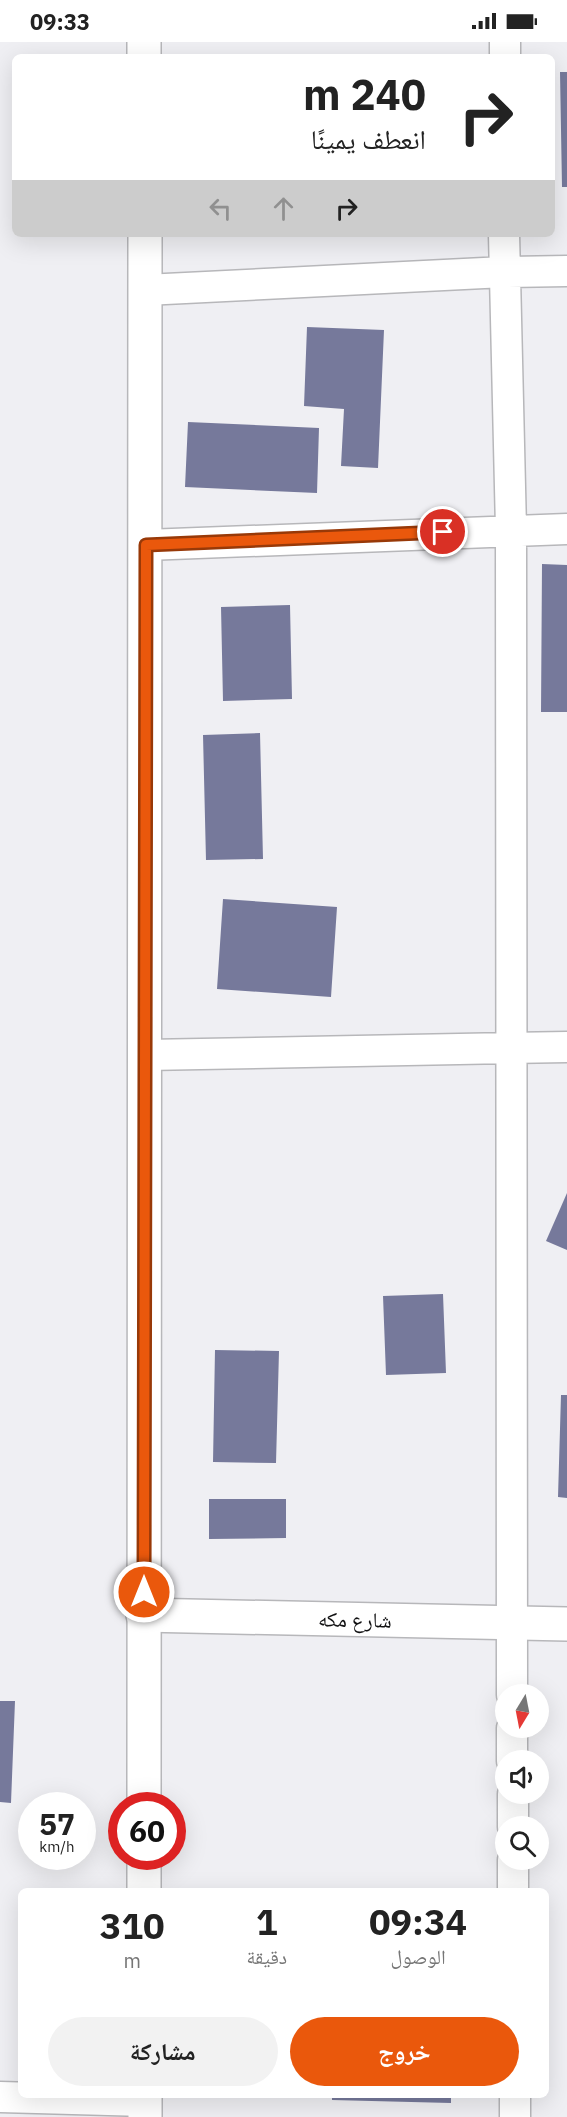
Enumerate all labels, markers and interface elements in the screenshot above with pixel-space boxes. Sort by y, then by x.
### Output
text: 09:33 [30,7,90,36]
text: 240 m [303,67,426,122]
icon: right [447,78,525,156]
text: انعطف يمينًا [311,121,426,156]
icon: left [204,192,237,225]
icon: ahead [267,192,300,225]
icon: right [330,192,363,225]
pin [417,506,468,557]
icon: arrive [426,515,459,548]
position arrow [112,1560,176,1624]
street label: شارع مكه [318,1604,392,1634]
north arrow [495,1684,549,1738]
map controls [495,1684,549,1870]
button: sound [495,1750,549,1804]
speed limit sign: 60 [108,1792,186,1870]
text: 57 [39,1804,75,1843]
button: search [495,1816,549,1870]
text: km/h [39,1837,75,1856]
text: 1 [256,1898,278,1945]
text: 09:34 [369,1898,467,1945]
text: 310 [100,1902,165,1949]
text: دقيقة [246,1943,287,1970]
text: الوصول [390,1943,446,1970]
text: m [124,1947,141,1974]
button: مشاركة [48,2017,278,2086]
button: خروج [290,2017,519,2086]

